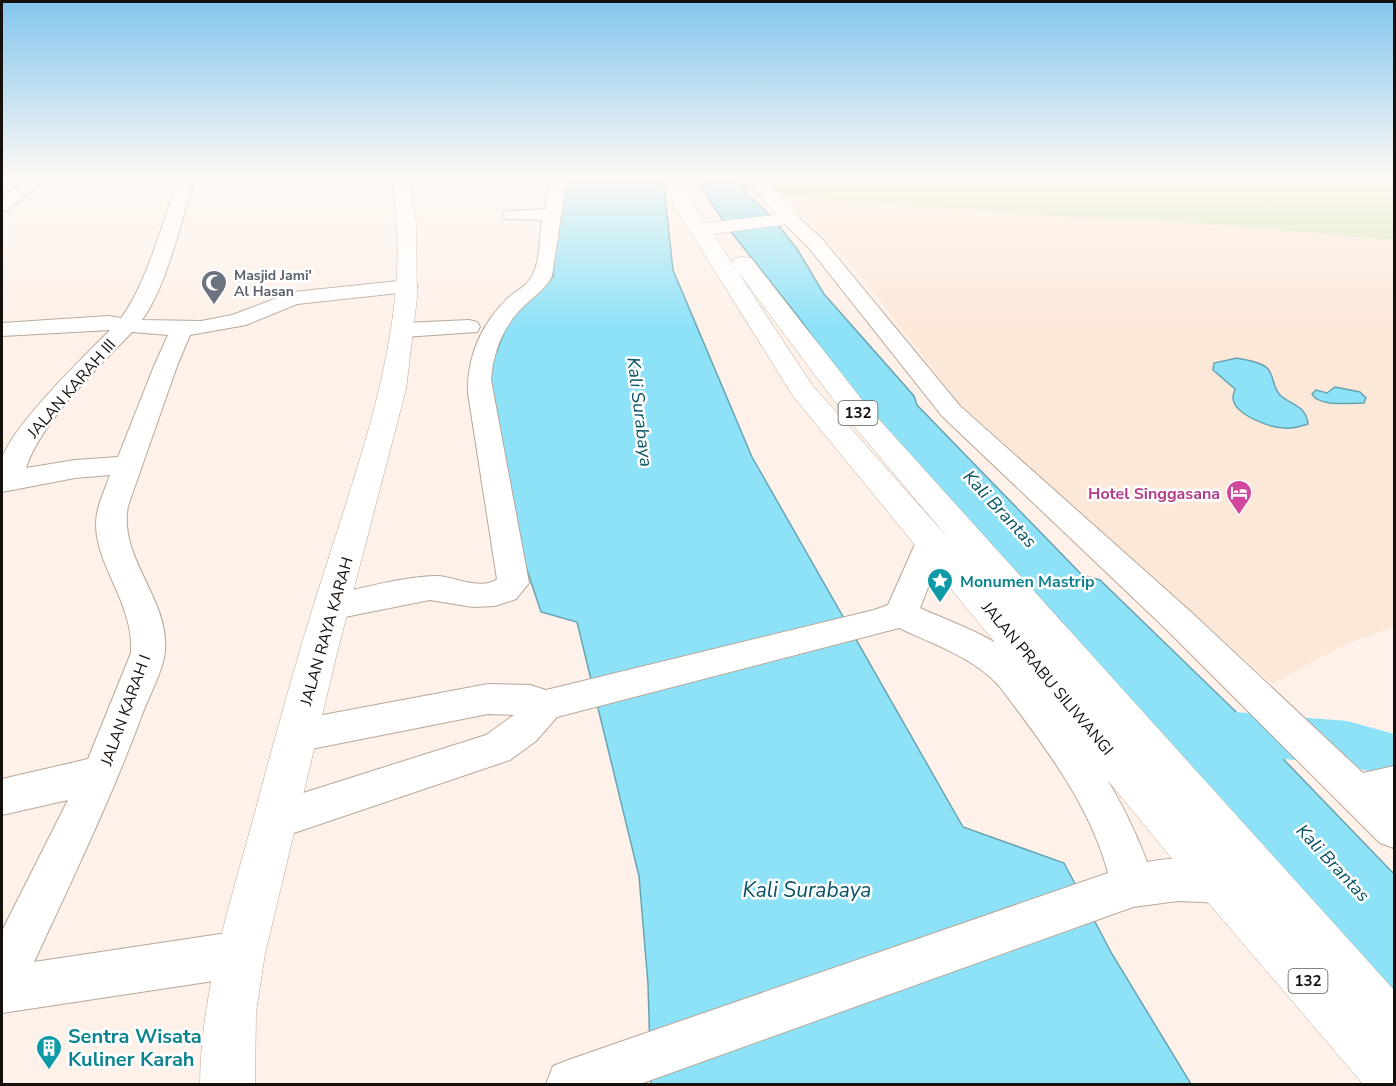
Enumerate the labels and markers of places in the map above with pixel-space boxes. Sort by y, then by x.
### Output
place label: Masjid Jami' Al Hasan [234,266,312,301]
mosque icon: Masjid Jami' Al Hasan [199,268,229,306]
hotel icon: Hotel Singgasana [1224,478,1254,516]
place label: Hotel Singgasana [1088,483,1220,505]
place icon: Monumen Mastrip [925,566,955,604]
place label: Monumen Mastrip [960,571,1095,593]
place label: Sentra Wisata Kuliner Karah [68,1023,202,1073]
building icon: Sentra Wisata Kuliner Karah [34,1033,64,1071]

